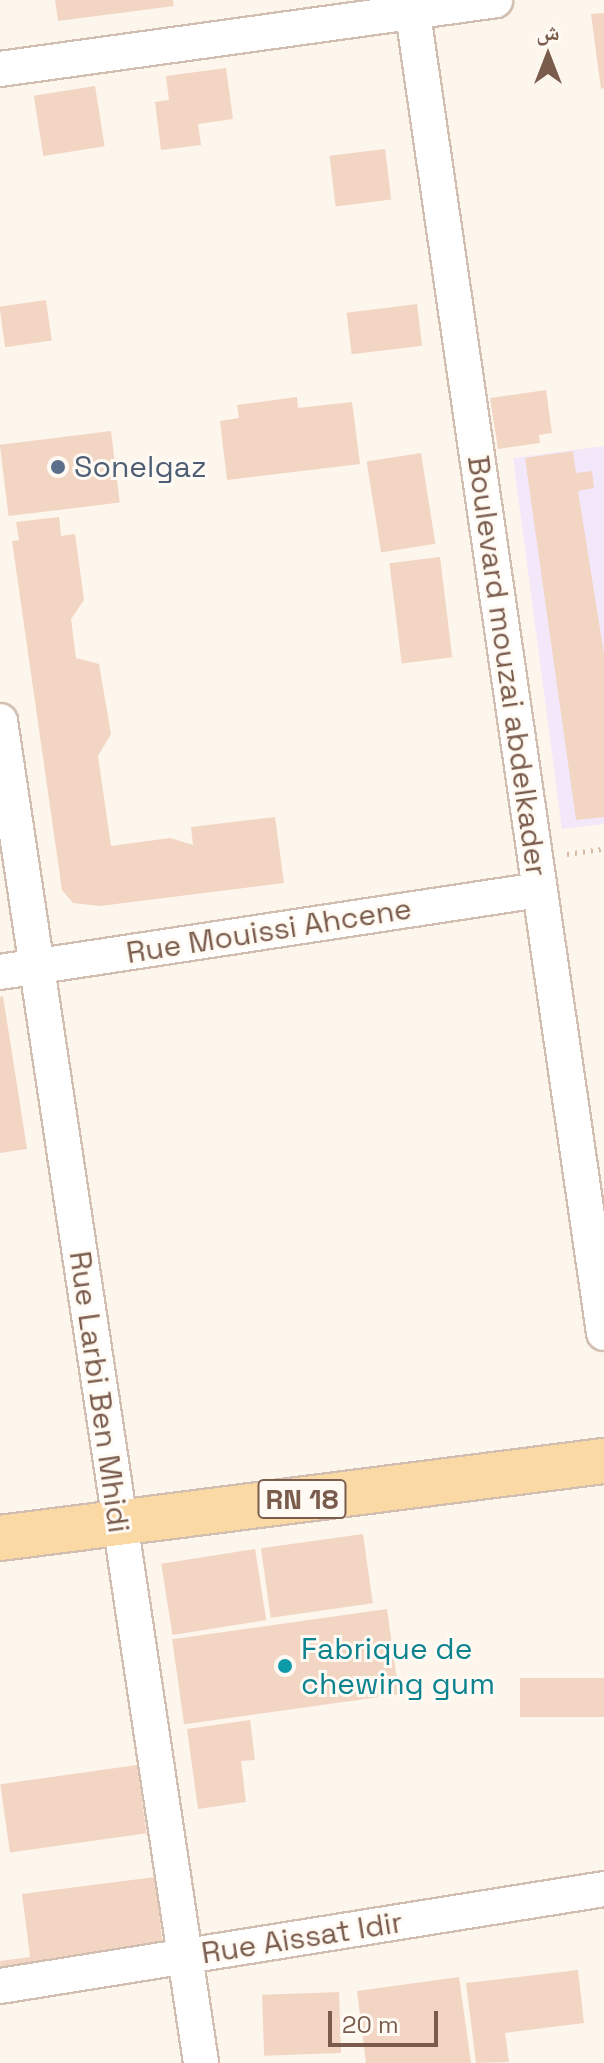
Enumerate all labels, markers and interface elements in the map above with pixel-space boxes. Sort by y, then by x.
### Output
north arrow [508,16,588,96]
text: ش [536,18,560,46]
place label: Sonelgaz [74,449,207,485]
street label: Boulevard mouzai abdelkader [460,453,554,879]
marker: Sonelgaz [49,458,67,476]
street label: Rue Mouissi Ahcene [124,891,414,971]
street label: Rue Larbi Ben Mhidi [61,1249,137,1535]
road number: RN 18 [256,1475,348,1523]
place label: Fabrique de chewing gum [301,1631,495,1702]
marker: Fabrique de chewing gum [276,1657,294,1675]
street label: Rue Aissat Idir [199,1904,405,1972]
scale bar [332,1995,442,2045]
text: 20 m [342,2009,399,2040]

